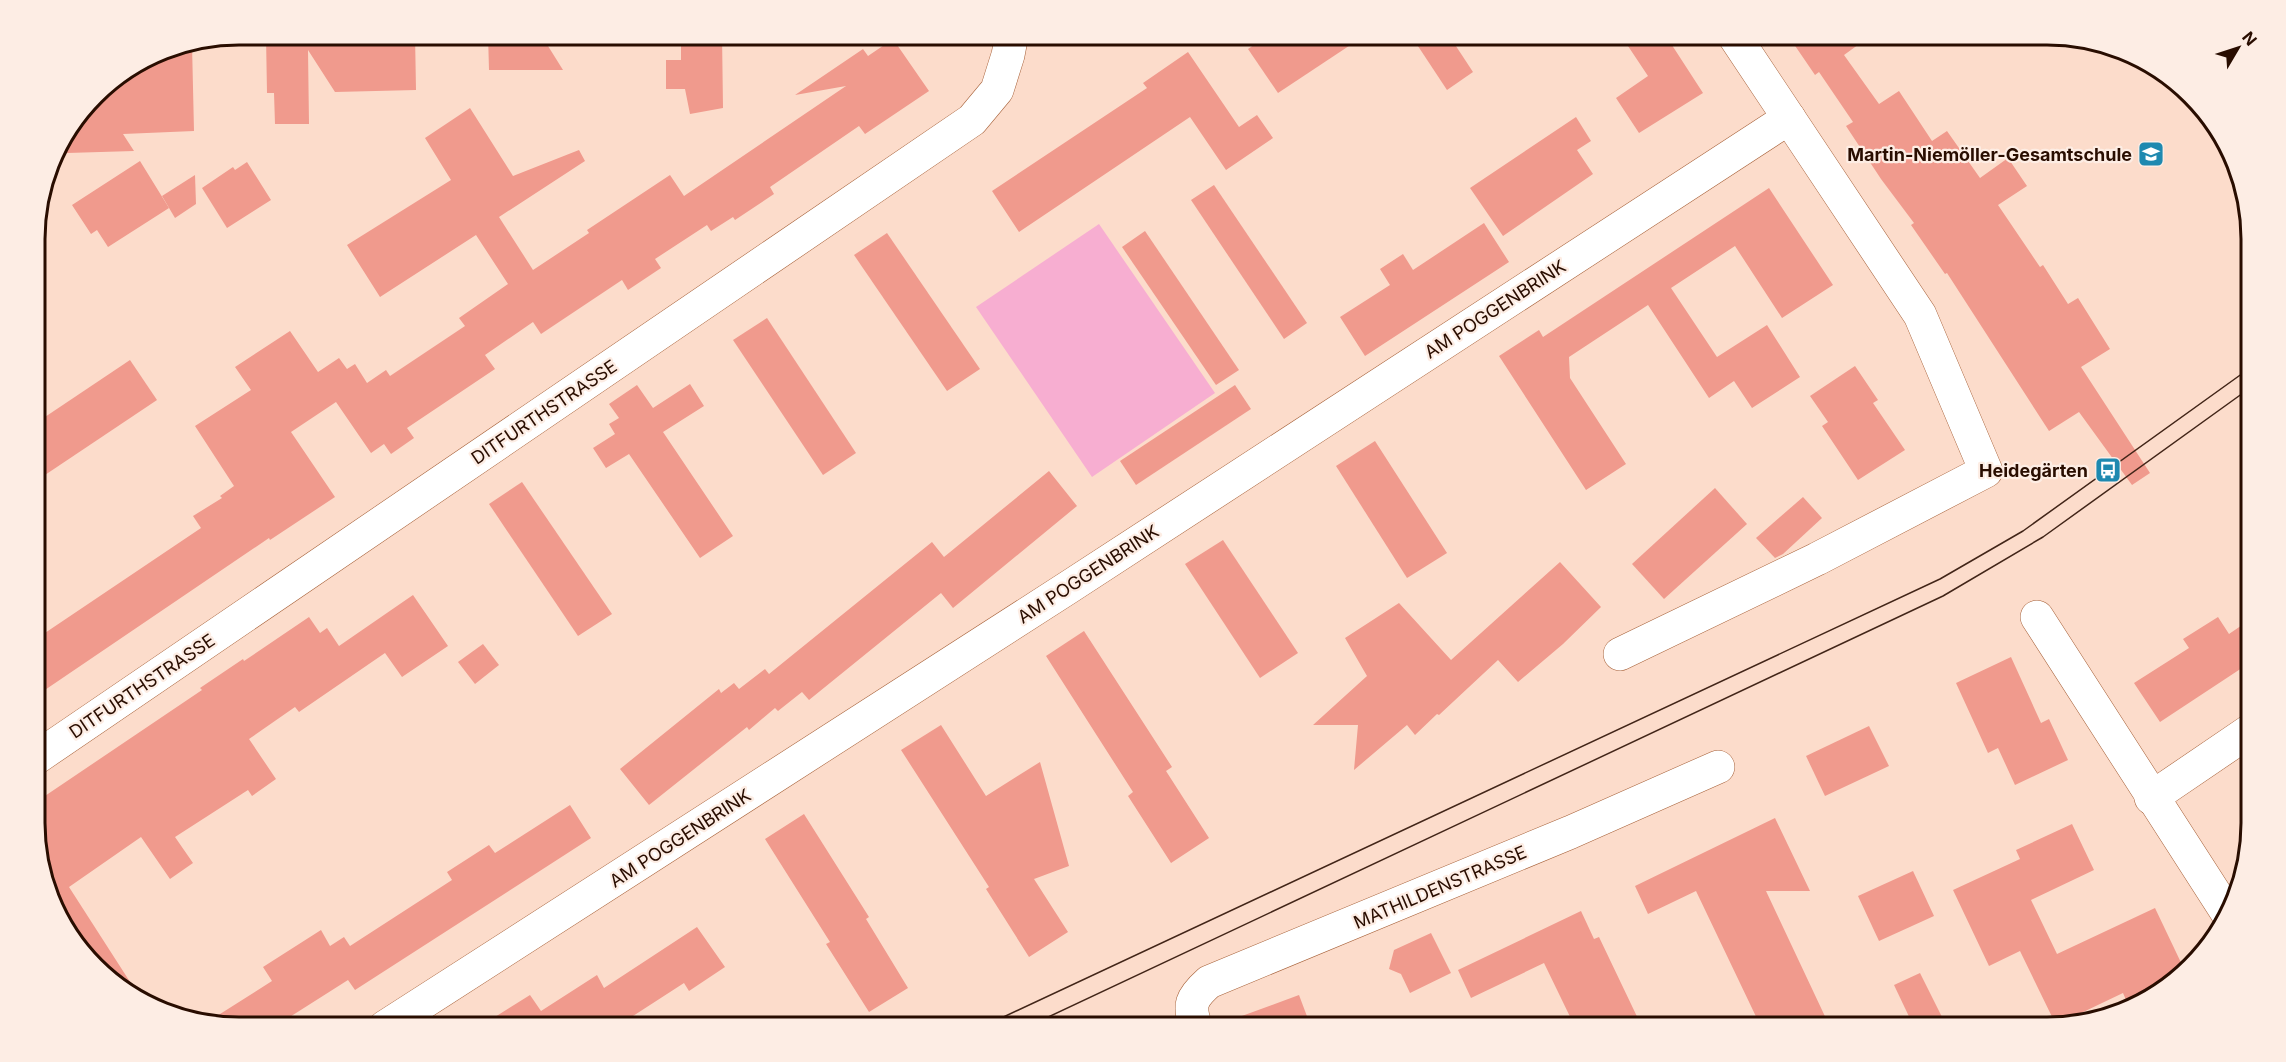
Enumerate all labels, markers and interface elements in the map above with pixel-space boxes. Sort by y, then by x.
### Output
north arrow [2208,18,2268,78]
text: N [2238,28,2261,50]
school or university icon: Martin-Niemöller-Gesamtschule [2136,139,2166,169]
place label: Martin-Niemöller-Gesamtschule [1847,144,2132,165]
street label: AM POGGENBRINK [1420,256,1570,362]
street label: DITFURTHSTRASSE [467,355,621,469]
bus stop icon: Heidegärten [2093,455,2123,485]
place label: Heidegärten [1979,460,2088,481]
street label: AM POGGENBRINK [1013,521,1163,627]
street label: DITFURTHSTRASSE [65,629,219,743]
street label: AM POGGENBRINK [605,785,755,891]
street label: MATHILDENSTRASSE [1350,841,1530,933]

